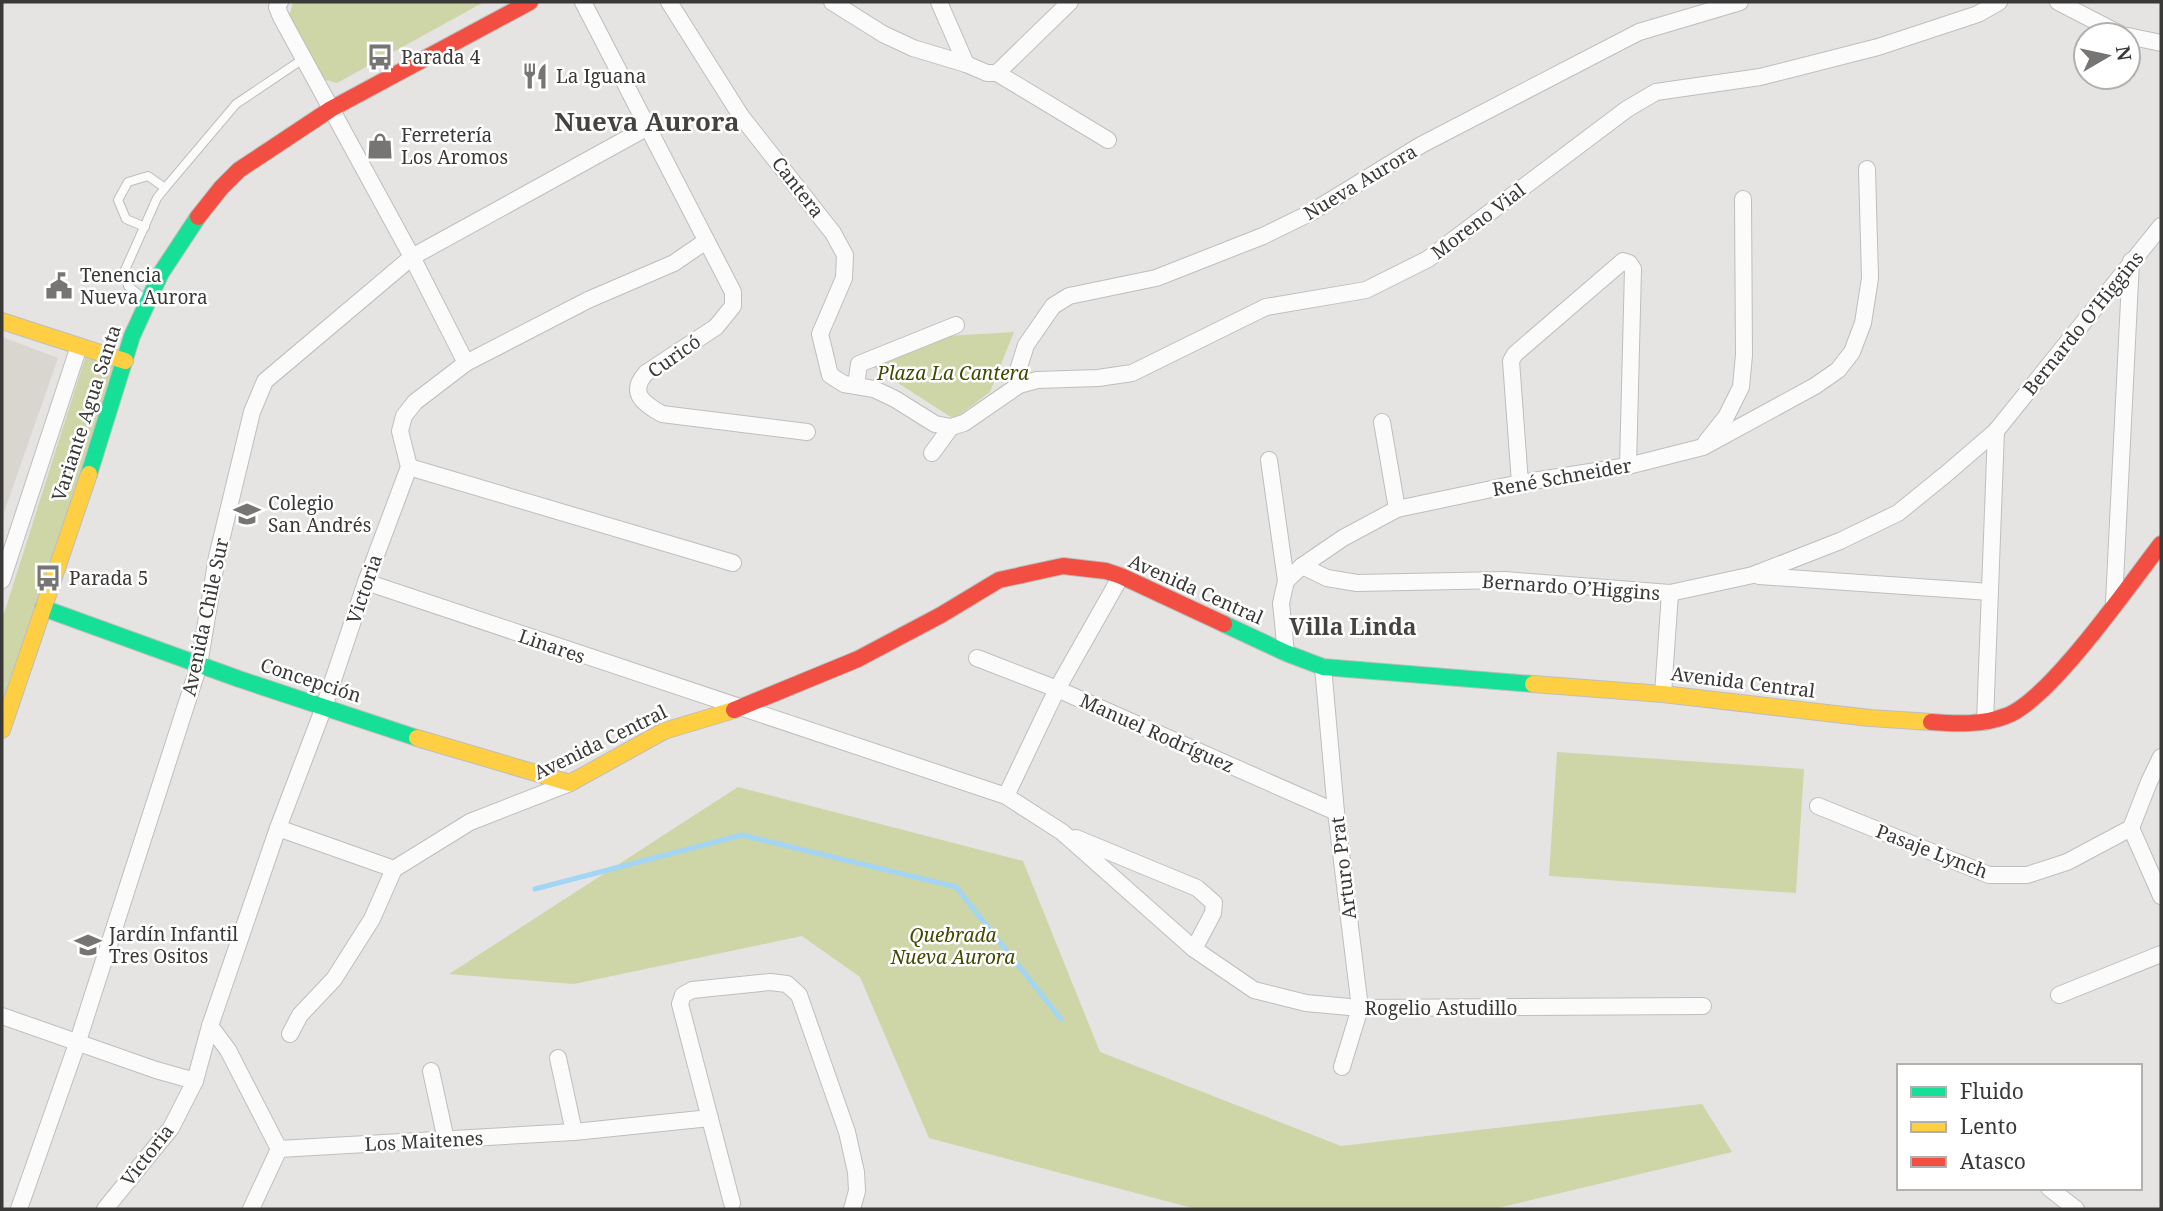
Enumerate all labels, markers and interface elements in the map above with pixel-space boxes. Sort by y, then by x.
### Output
north arrow [2072,21,2142,91]
bus stop icon: Parada 4 [365,42,395,72]
place label: Parada 4 [401,44,481,70]
text: N [2110,44,2138,63]
restaurant icon: La Iguana [520,61,550,91]
place label: La Iguana [556,63,646,89]
district label: Nueva Aurora [554,103,740,139]
place label: Ferretería Los Aromos [401,122,508,170]
shop icon: Ferretería Los Aromos [365,131,395,161]
street label: Nueva Aurora [1299,138,1421,226]
street label: Cantera [766,151,830,223]
street label: Moreno Vial [1426,177,1530,265]
street label: Bernardo O’Higgins [2017,246,2149,400]
place label: Tenencia Nueva Aurora [80,262,208,310]
public building icon: Tenencia Nueva Aurora [44,271,74,301]
street label: Variante Agua Santa [45,322,127,504]
street label: Curicó [642,328,706,384]
park label: Plaza La Cantera [876,360,1029,386]
street label: René Schneider [1490,452,1634,502]
place label: Colegio San Andrés [268,490,371,538]
school or university icon: Colegio San Andrés [232,499,262,529]
street label: Avenida Chile Sur [176,535,234,699]
street label: Avenida Central [1124,548,1268,630]
street label: Victoria [340,551,388,627]
bus stop icon: Parada 5 [33,563,63,593]
place label: Parada 5 [69,565,148,591]
street label: Bernardo O’Higgins [1481,568,1661,606]
district label: Villa Linda [1289,610,1417,642]
street label: Linares [515,623,589,669]
street label: Concepción [257,651,365,709]
street label: Avenida Central [1669,660,1817,704]
street label: Manuel Rodríguez [1076,687,1238,779]
street label: Avenida Central [529,698,671,785]
street label: Arturo Prat [1324,815,1362,921]
street label: Pasaje Lynch [1872,818,1992,884]
place label: Jardín Infantil Tres Ositos [108,921,238,969]
park label: Quebrada Nueva Aurora [890,922,1015,970]
school or university icon: Jardín Infantil Tres Ositos [73,930,103,960]
street label: Rogelio Astudillo [1365,995,1517,1021]
legend [1897,1064,2142,1190]
text: Fluido [1960,1077,2024,1105]
text: Lento [1960,1112,2017,1140]
street label: Victoria [115,1119,179,1191]
street label: Los Maitenes [364,1125,484,1157]
text: Atasco [1960,1147,2026,1175]

